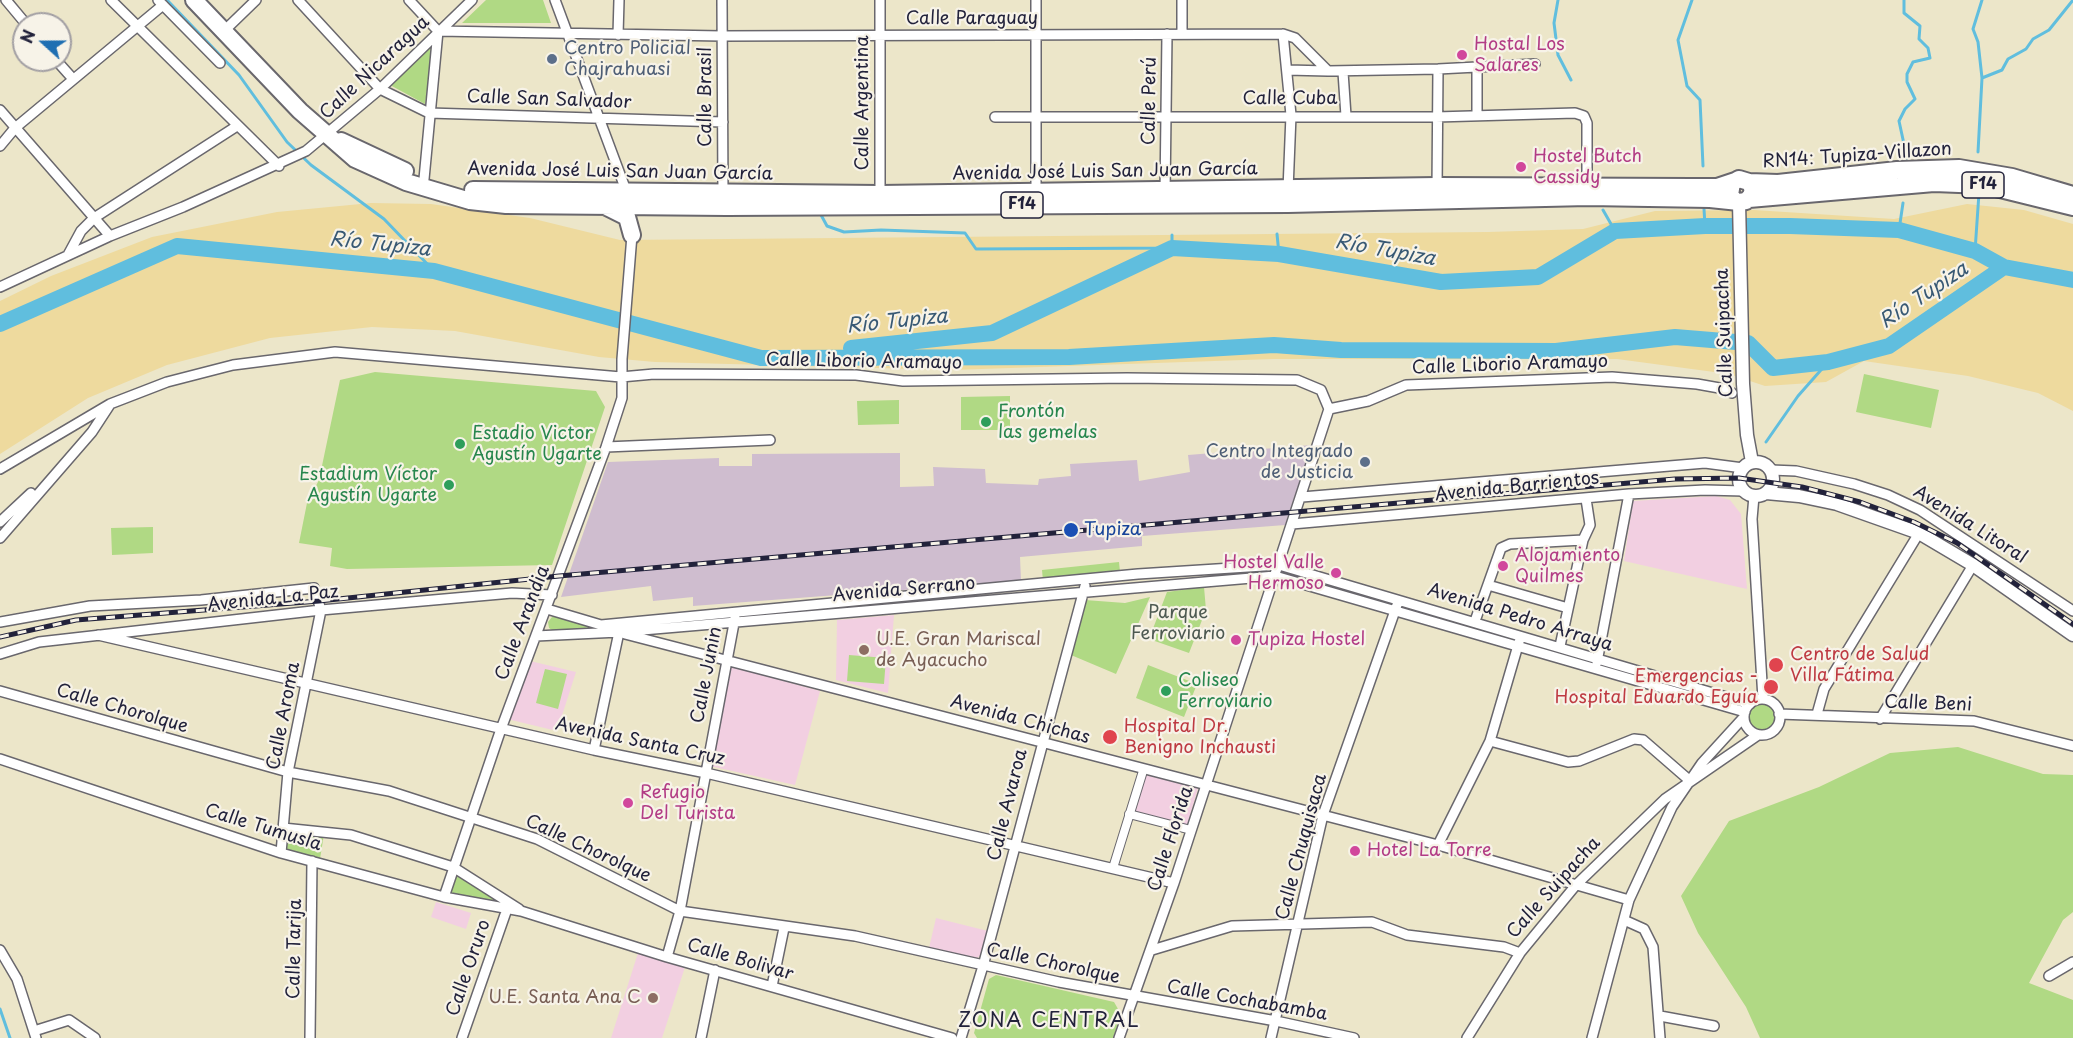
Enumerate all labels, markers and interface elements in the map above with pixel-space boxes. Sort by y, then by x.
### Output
street label: Calle Paraguay [906,8,1038,30]
north arrow [12,12,72,72]
street label: Calle Nicaragua [316,12,434,124]
text: N [14,26,41,46]
place label: Hostal Los Salares [1474,34,1565,76]
street label: Calle Argentina [852,36,874,170]
place label: Centro Policial Chajrahuasi [564,38,691,80]
street label: Calle Brasil [695,47,717,147]
marker: Hostal Los Salares [1455,48,1469,62]
marker: Centro Policial Chajrahuasi [545,52,559,66]
street label: Calle Perú [1138,57,1162,145]
street label: Calle San Salvador [466,86,632,114]
street label: Calle Cuba [1242,88,1338,110]
street label: RN14: Tupiza-Villazon [1762,139,1952,173]
place label: Hostel Butch Cassidy [1533,146,1642,188]
street label: Avenida José Luis San Juan García [467,159,773,185]
street label: Avenida José Luis San Juan García [952,159,1258,185]
marker: Hostel Butch Cassidy [1514,160,1528,174]
road number: F14 [1962,172,2004,198]
road number: F14 [1001,192,1043,218]
water label: Río Tupiza [328,228,432,262]
water label: Río Tupiza [1333,230,1437,272]
water label: Río Tupiza [1875,258,1973,334]
street label: Calle Suipacha [1712,268,1738,398]
water label: Río Tupiza [845,305,949,339]
street label: Calle Liborio Aramayo [766,349,962,375]
street label: Calle Liborio Aramayo [1412,351,1608,379]
place label: Frontón las gemelas [998,401,1097,444]
marker: Frontón las gemelas [979,415,993,429]
place label: Estadio Victor Agustín Ugarte [472,423,602,466]
marker: Estadio Victor Agustín Ugarte [453,437,467,451]
place label: Centro Integrado de Justicia [1206,441,1353,484]
marker: Centro Integrado de Justicia [1358,455,1372,469]
place label: Estadium Víctor Agustín Ugarte [299,464,437,506]
street label: Avenida Barrientos [1434,468,1600,506]
marker: Estadium Víctor Agustín Ugarte [442,478,456,492]
street label: Avenida Litoral [1909,481,2031,569]
place label: Tupiza [1084,519,1141,541]
marker: Tupiza [1062,521,1080,539]
place label: Alojamiento Quilmes [1515,545,1620,588]
place label: Hostel Valle Hermoso [1223,552,1324,594]
marker: Alojamiento Quilmes [1496,559,1510,573]
street label: Calle Arandia [491,562,555,684]
marker: Hostel Valle Hermoso [1329,566,1343,580]
street label: Avenida Serrano [832,573,976,607]
street label: Avenida Pedro Arraya [1425,580,1615,656]
street label: Avenida La Paz [206,581,340,617]
park label: Parque Ferroviario [1131,602,1225,644]
street label: Calle Junin [687,625,727,725]
place label: U.E. Gran Mariscal de Ayacucho [876,629,1041,672]
place label: Tupiza Hostel [1248,629,1365,651]
marker: Tupiza Hostel [1229,633,1243,647]
marker: U.E. Gran Mariscal de Ayacucho [857,643,871,657]
place label: Centro de Salud Villa Fátima [1790,644,1929,686]
marker: Centro de Salud Villa Fátima [1767,656,1785,674]
street label: Calle Aroma [263,660,305,772]
place label: Emergencias - Hospital Eduardo Eguía [1555,666,1758,708]
place label: Coliseo Ferroviario [1178,670,1273,712]
marker: Emergencias - Hospital Eduardo Eguía [1762,678,1780,696]
street label: Calle Chorolque [54,680,190,738]
marker: Coliseo Ferroviario [1159,684,1173,698]
street label: Avenida Chichas [948,691,1092,749]
street label: Calle Beni [1884,692,1972,716]
street label: Avenida Santa Cruz [553,713,727,771]
place label: Hospital Dr. Benigno Inchausti [1124,716,1276,758]
marker: Hospital Dr. Benigno Inchausti [1101,728,1119,746]
street label: Calle Avaroa [984,747,1032,863]
street label: Calle Chuquisaca [1272,772,1332,922]
place label: Refugio Del Turista [640,782,735,824]
street label: Calle Florida [1144,784,1198,894]
marker: Refugio Del Turista [621,796,635,810]
street label: Calle Tumusla [202,800,324,856]
street label: Calle Chorolque [522,810,654,888]
street label: Calle Suipacha [1503,833,1605,943]
place label: Hotel La Torre [1367,840,1491,862]
marker: Hotel La Torre [1348,844,1362,858]
street label: Calle Tarija [283,899,307,999]
street label: Calle Oruro [442,917,496,1019]
street label: Calle Bolivar [684,935,796,985]
street label: Calle Chorolque [984,939,1122,989]
street label: Calle Cochabamba [1165,976,1329,1026]
place label: U.E. Santa Ana C [488,987,641,1009]
marker: U.E. Santa Ana C [646,991,660,1005]
district label: ZONA CENTRAL [958,1009,1140,1033]

